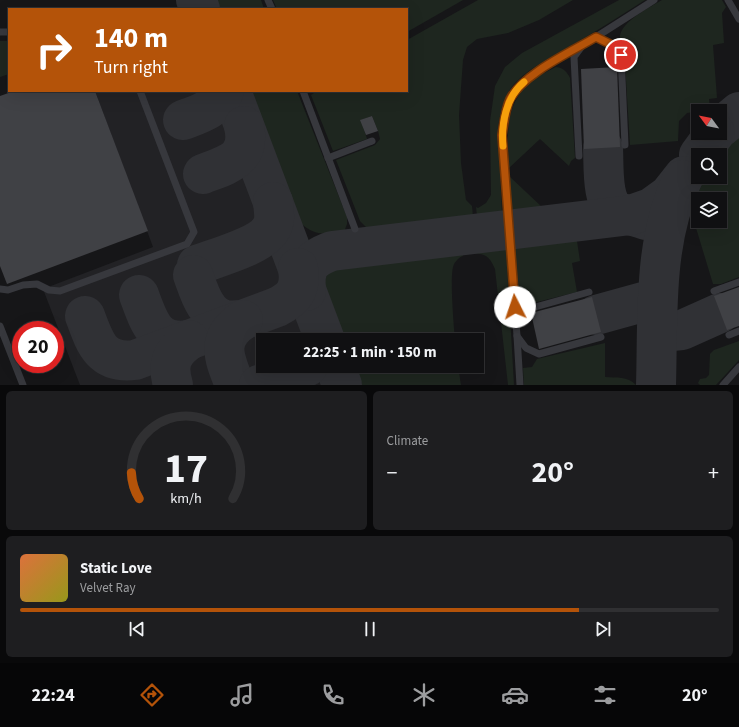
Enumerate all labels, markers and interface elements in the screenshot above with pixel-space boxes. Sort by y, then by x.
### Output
text: 140 m [94,18,168,58]
icon: right [28,24,80,76]
pin [604,38,638,72]
icon: arrive [610,44,632,66]
text: Turn right [94,55,168,80]
north arrow [691,104,727,140]
map controls [691,104,727,228]
button: search [691,148,727,184]
button: layers [691,192,727,228]
position arrow [494,286,536,328]
speed limit sign: 20 [12,321,64,373]
text: 22:25 · 1 min · 150 m [303,342,437,363]
text: Climate [387,432,428,450]
text: 17 [164,438,208,498]
text: 20° [531,451,574,494]
text: − [387,457,397,489]
text: + [708,457,719,489]
text: km/h [170,487,202,508]
text: Static Love [80,558,152,579]
text: Velvet Ray [80,579,136,597]
icon: previous [126,618,148,640]
icon: pause [359,618,381,640]
icon: next [592,618,614,640]
icon: directions [138,681,166,709]
icon: music [228,681,256,709]
icon: phone [319,681,347,709]
icon: climate [410,681,438,709]
icon: car [501,681,529,709]
icon: filters [591,681,619,709]
text: 22:24 [31,683,75,708]
text: 20° [682,683,708,708]

